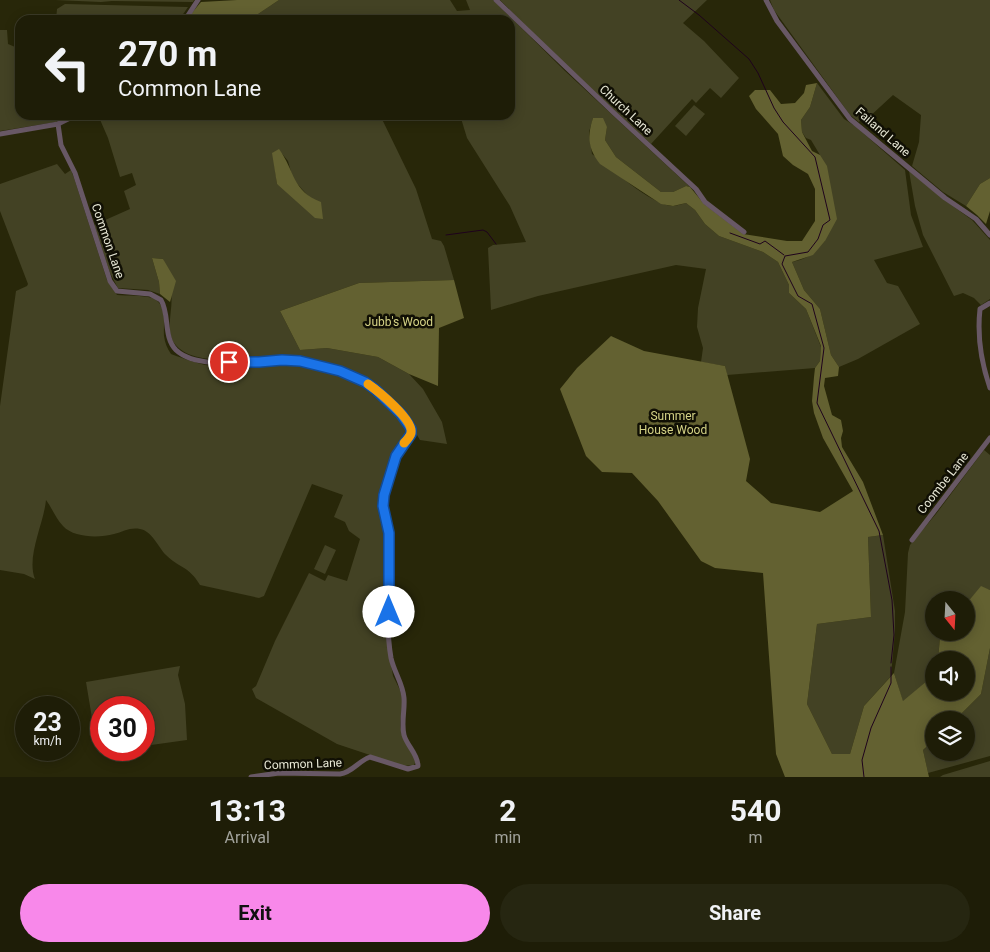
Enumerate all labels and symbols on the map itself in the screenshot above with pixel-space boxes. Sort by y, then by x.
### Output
street label: Church Lane [597,82,655,138]
street label: Failand Lane [853,105,913,159]
street label: Common Lane [89,202,127,280]
park label: Jubb's Wood [365,315,433,329]
pin [208,341,250,383]
park label: Summer House Wood [639,409,707,437]
street label: Coombe Lane [915,449,971,517]
position arrow [362,585,414,637]
north arrow [925,591,975,641]
speed limit sign: 30 [90,696,155,761]
street label: Common Lane [264,756,342,772]

